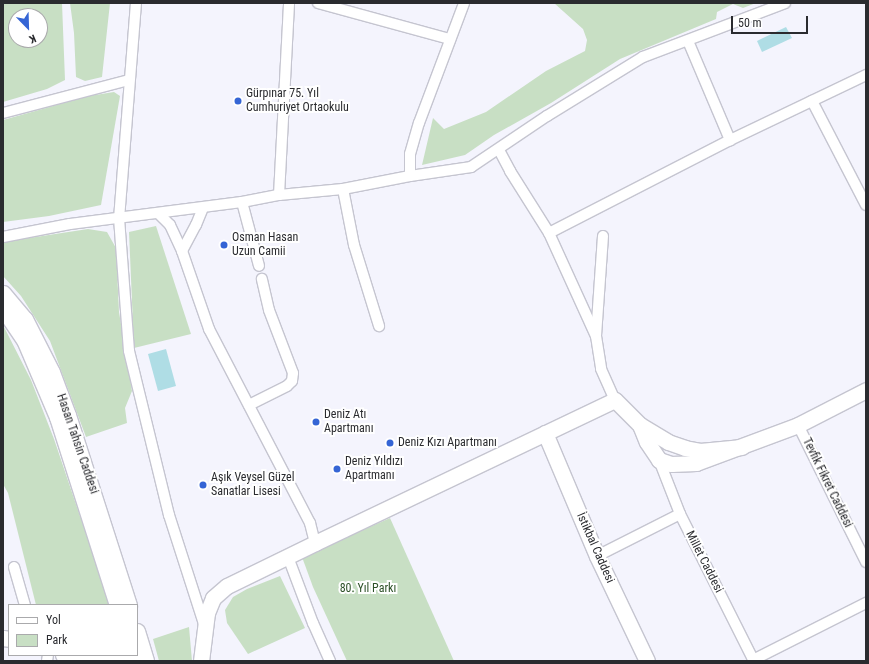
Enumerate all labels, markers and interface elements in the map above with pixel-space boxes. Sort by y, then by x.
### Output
north arrow [8,8,48,48]
scale bar [733,8,810,34]
text: 50 m [738,16,762,30]
text: K [27,31,38,46]
place label: Gürpınar 75. Yıl Cumhuriyet Ortaokulu [246,87,349,115]
marker: Gürpınar 75. Yıl Cumhuriyet Ortaokulu [233,96,243,106]
place label: Osman Hasan Uzun Camii [232,231,298,259]
marker: Osman Hasan Uzun Camii [219,240,229,250]
street label: Hasan Tahsin Caddesi [53,392,101,496]
place label: Deniz Atı Apartmanı [324,408,374,436]
marker: Deniz Atı Apartmanı [311,417,321,427]
place label: Deniz Kızı Apartmanı [398,436,497,450]
street label: Tevfik Fikret Caddesi [799,436,855,530]
marker: Deniz Kızı Apartmanı [385,438,395,448]
place label: Deniz Yıldızı Apartmanı [345,455,403,483]
marker: Deniz Yıldızı Apartmanı [332,464,342,474]
place label: Aşık Veysel Güzel Sanatlar Lisesi [211,471,294,499]
marker: Aşık Veysel Güzel Sanatlar Lisesi [198,480,208,490]
street label: İstikbal Caddesi [573,511,617,585]
street label: Millet Caddesi [682,529,726,595]
park label: 80. Yıl Parkı [340,582,396,596]
legend [8,604,138,656]
text: Yol [46,613,61,627]
text: Park [46,633,67,647]

